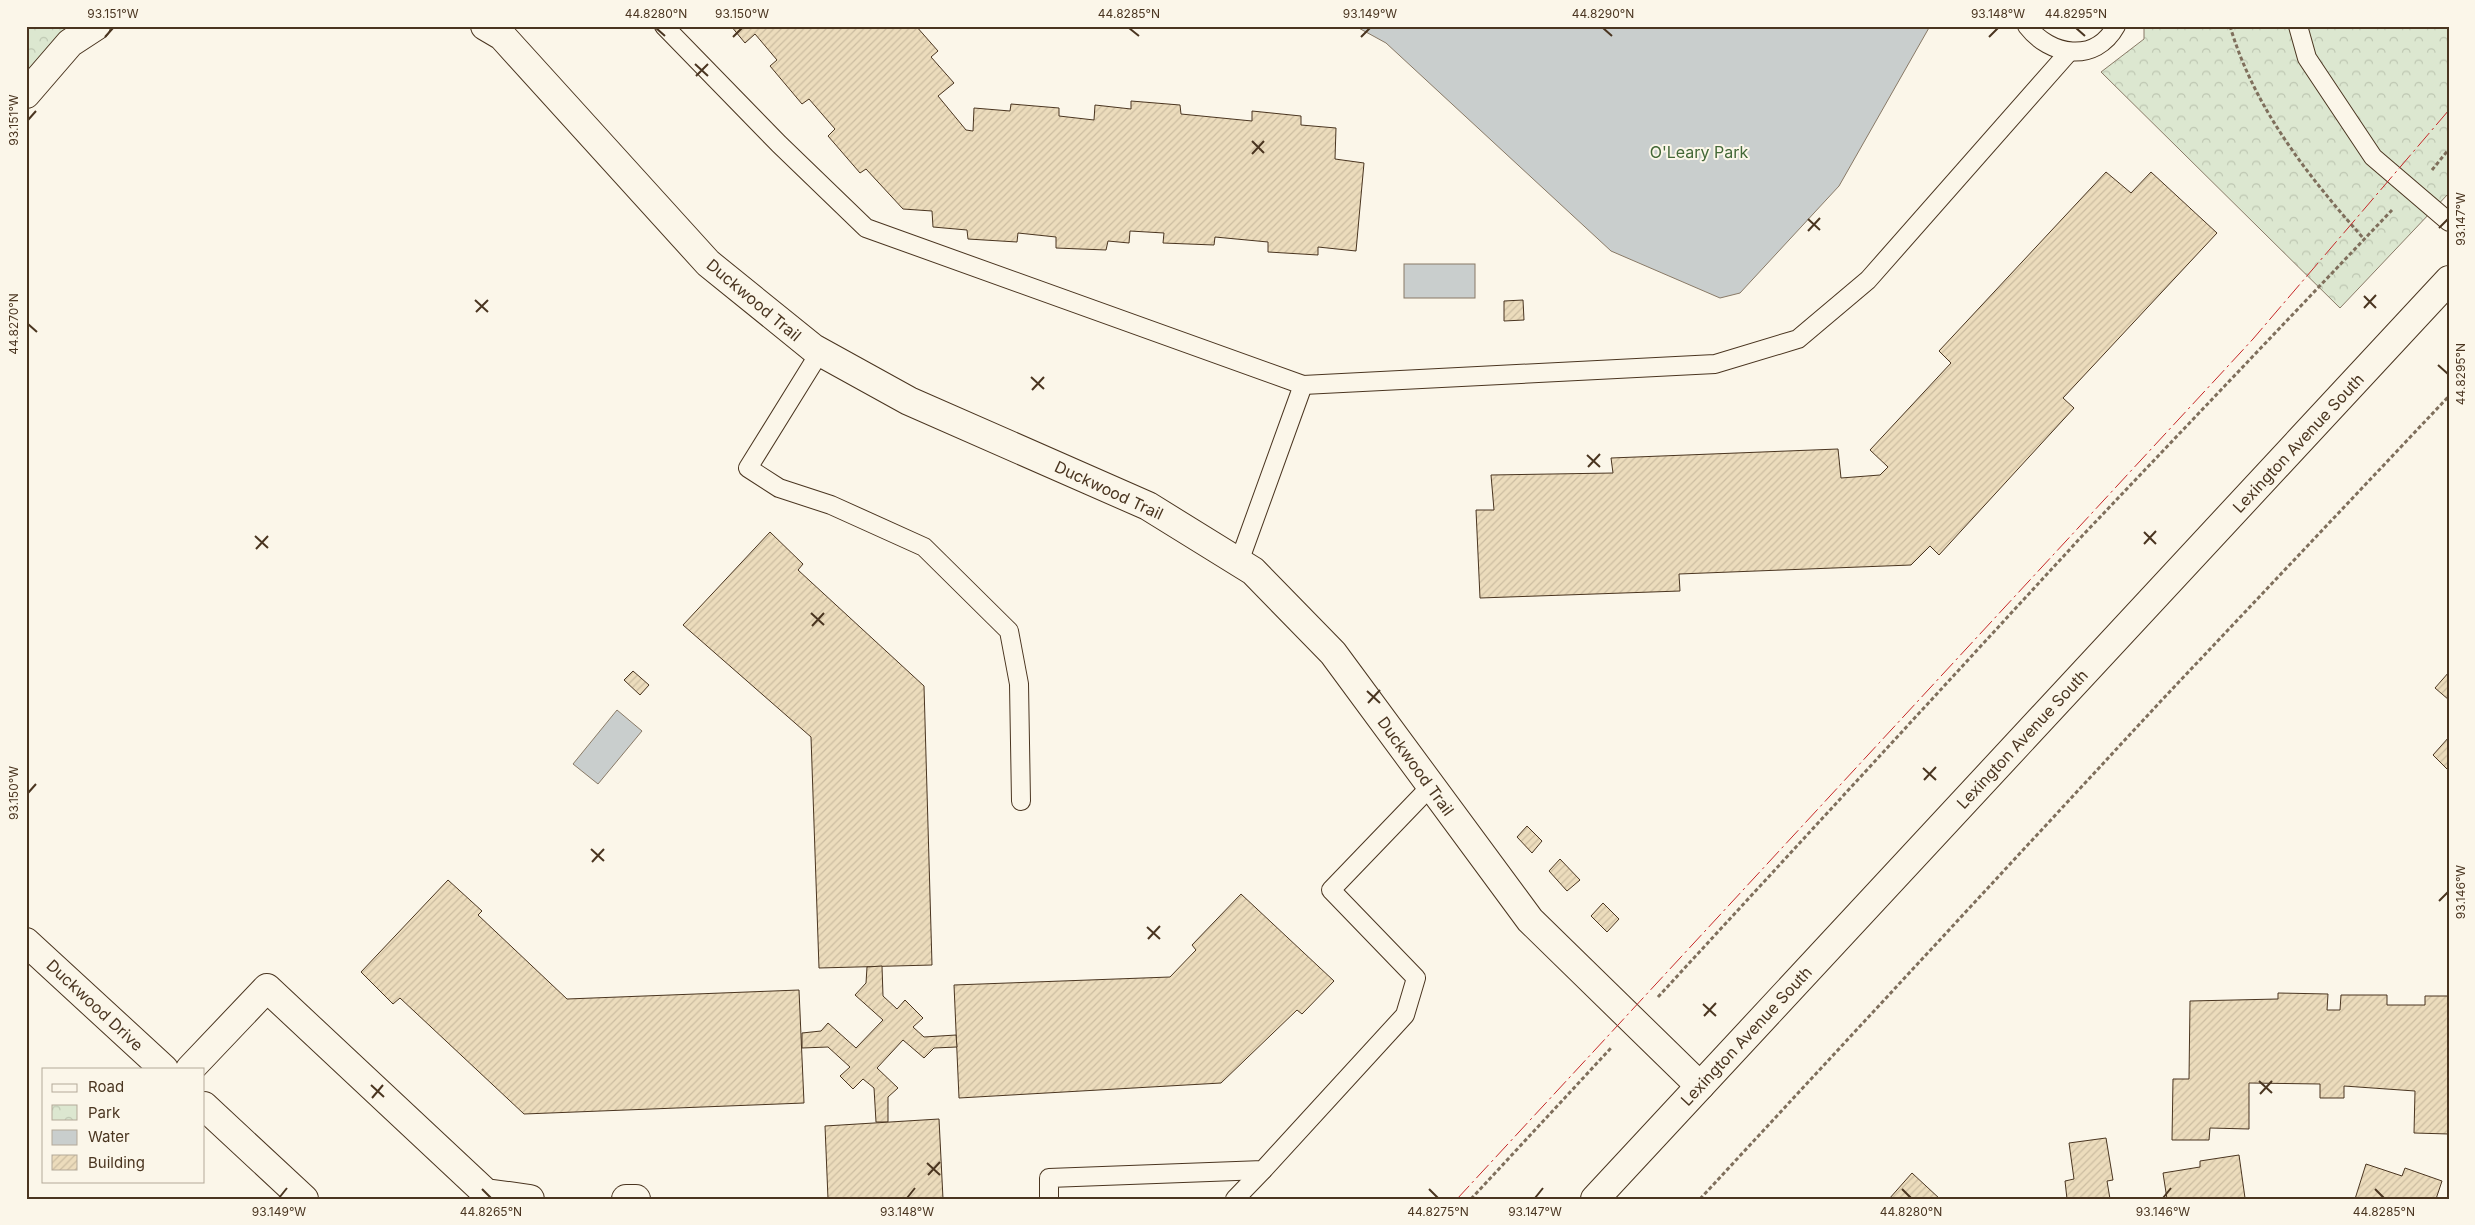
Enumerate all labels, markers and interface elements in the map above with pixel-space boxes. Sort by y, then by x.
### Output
text: 93.151°W [87,6,139,21]
text: 44.8280°N [625,6,687,21]
text: 93.150°W [715,6,769,21]
text: 44.8285°N [1098,6,1160,21]
text: 93.149°W [1343,6,1397,21]
text: 44.8290°N [1572,6,1634,21]
text: 93.148°W [1971,6,2025,21]
text: 44.8295°N [2045,6,2107,21]
text: 93.151°W [6,94,21,146]
park label: O'Leary Park [1650,142,1749,162]
text: 93.147°W [2453,192,2468,246]
street label: Duckwood Trail [703,255,805,345]
text: 44.8270°N [6,293,21,355]
text: 44.8295°N [2453,343,2468,405]
street label: Lexington Avenue South [2228,369,2368,517]
street label: Duckwood Trail [1052,456,1166,524]
street label: Lexington Avenue South [1952,665,2092,813]
street label: Duckwood Trail [1373,713,1459,819]
text: 93.150°W [6,766,21,820]
text: 93.146°W [2453,865,2468,919]
street label: Duckwood Drive [42,955,148,1055]
street label: Lexington Avenue South [1676,962,1816,1110]
legend [42,1068,205,1182]
text: Road [88,1077,124,1096]
text: Park [88,1103,121,1122]
text: Water [88,1127,130,1146]
text: Building [88,1153,145,1172]
text: 93.149°W [252,1204,306,1219]
text: 44.8265°N [460,1204,522,1219]
text: 93.148°W [880,1204,934,1219]
text: 44.8275°N [1407,1204,1469,1219]
text: 93.147°W [1508,1204,1562,1219]
text: 44.8280°N [1880,1204,1942,1219]
text: 93.146°W [2136,1204,2190,1219]
text: 44.8285°N [2353,1204,2415,1219]

